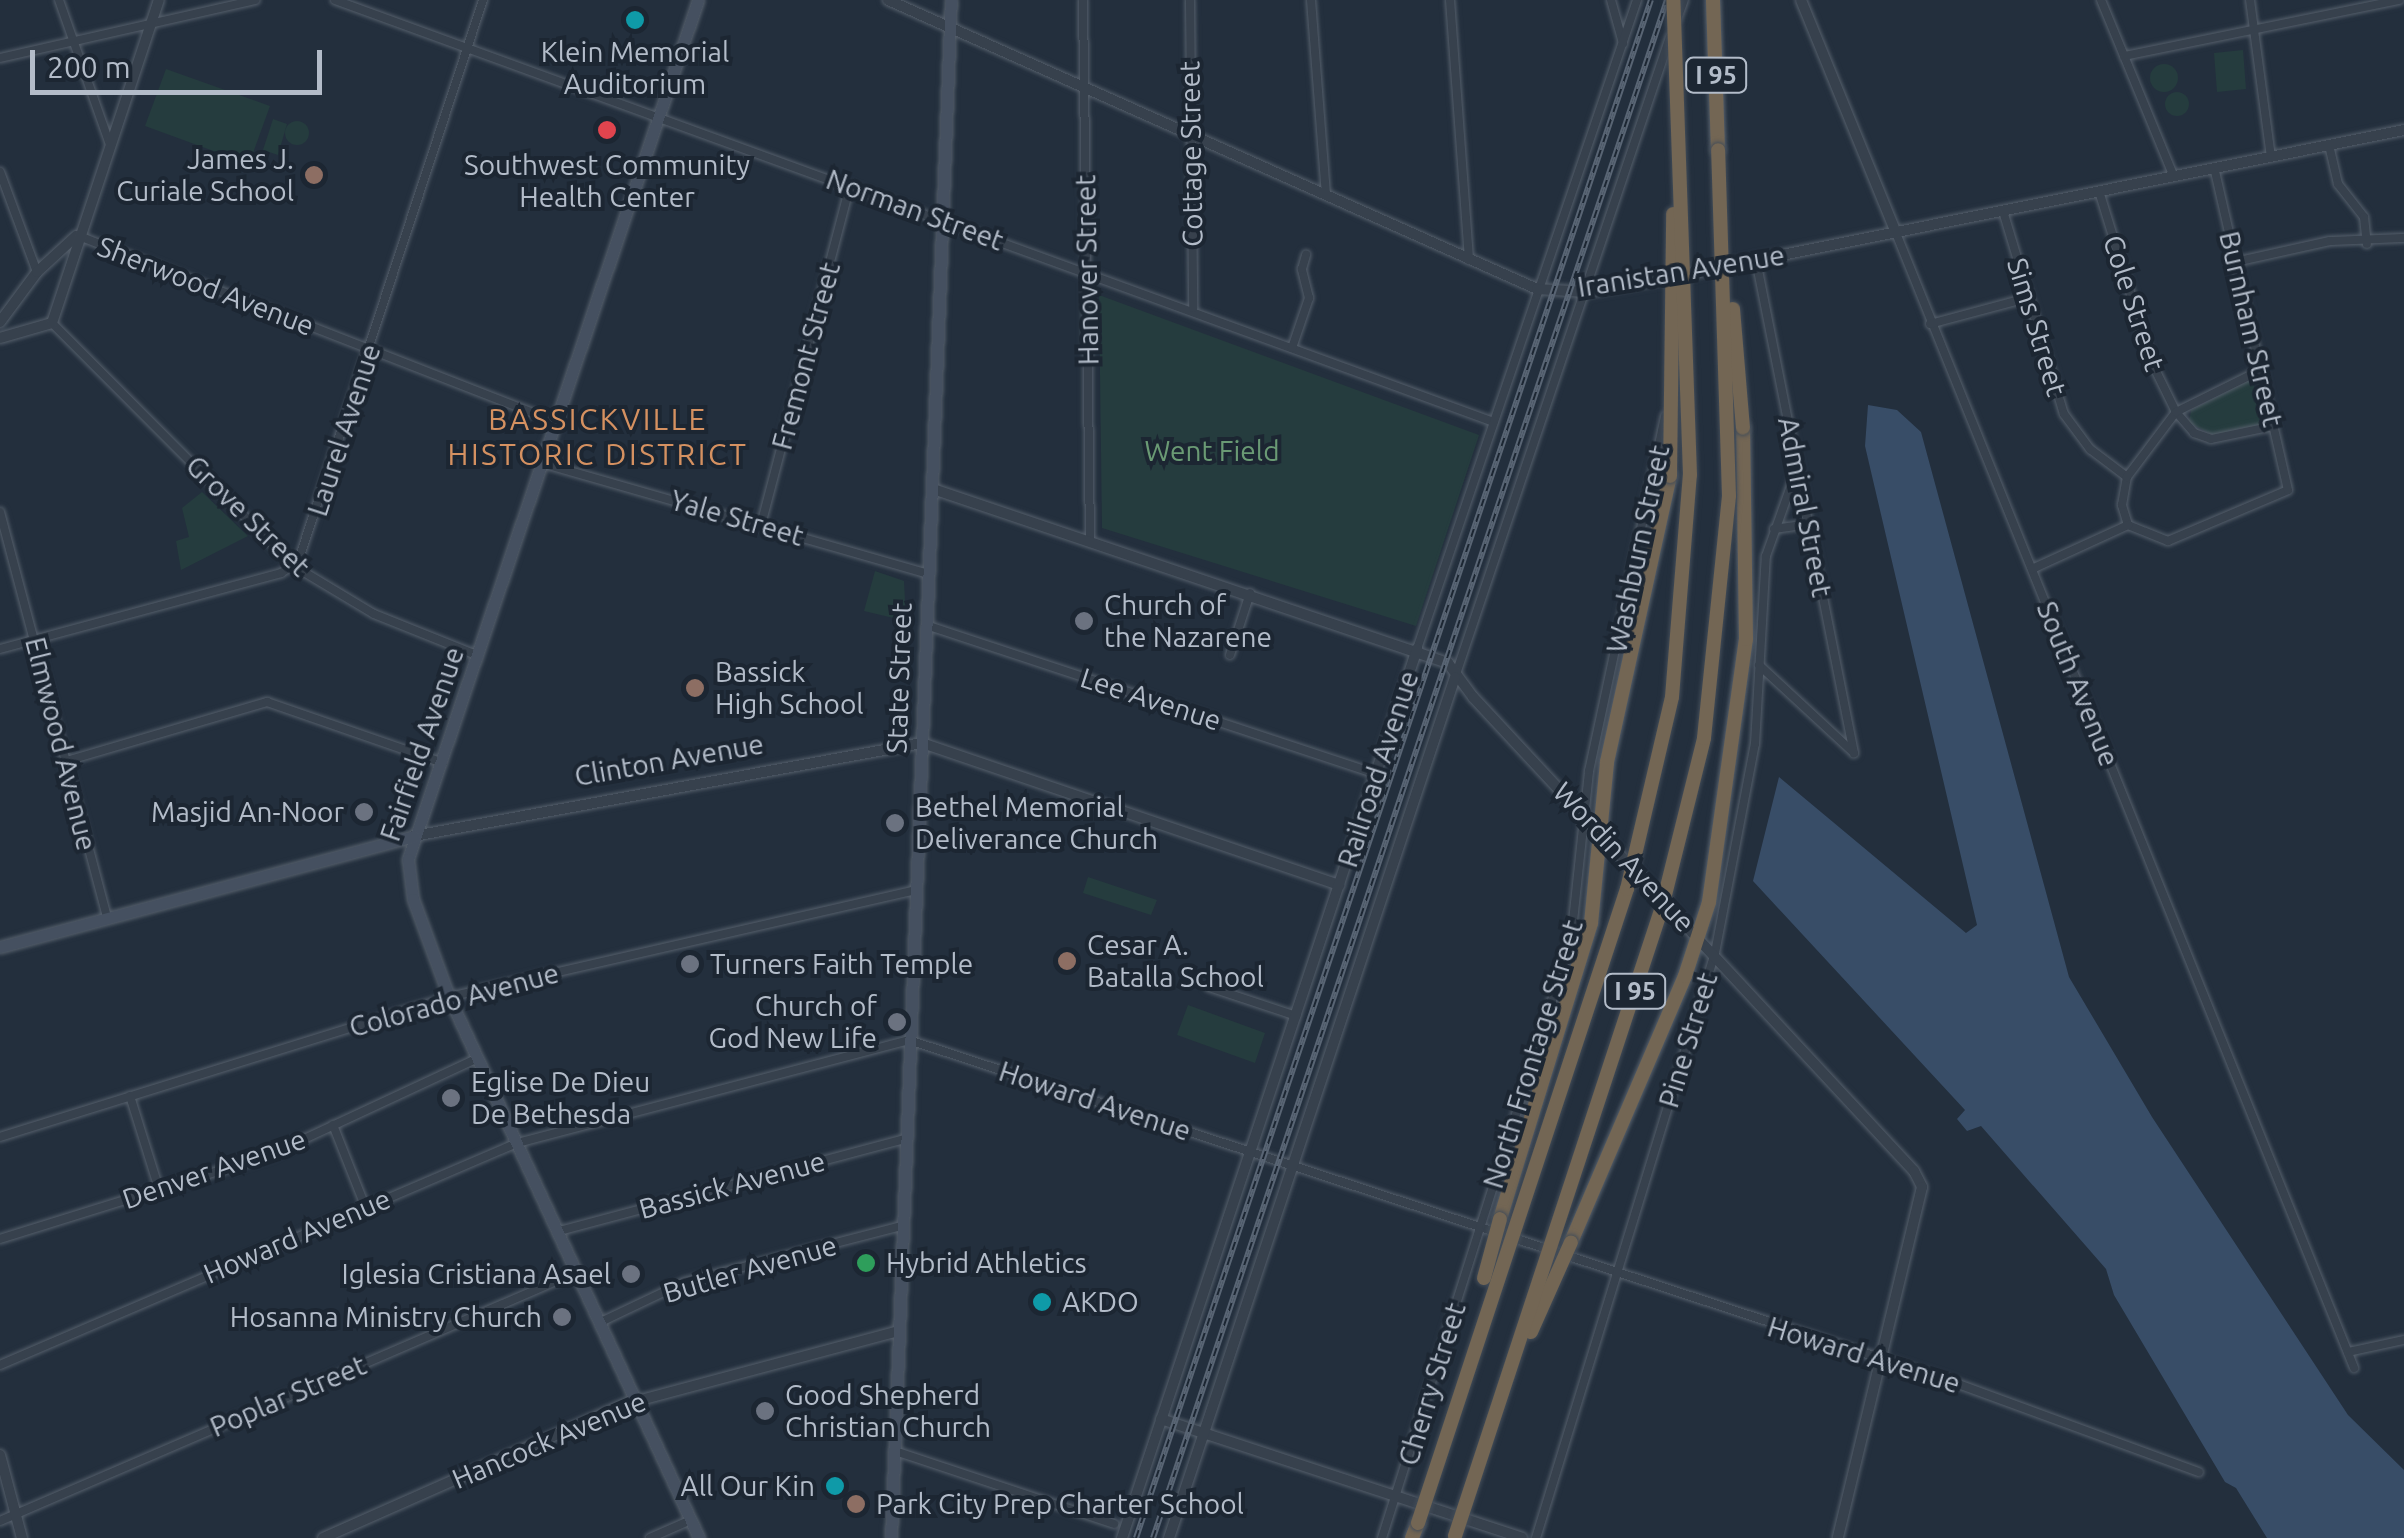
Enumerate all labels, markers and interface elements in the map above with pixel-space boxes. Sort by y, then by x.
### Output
marker: Klein Memorial Auditorium [624,9,646,31]
scale bar [35,30,328,92]
place label: Klein Memorial Auditorium [541,35,729,101]
text: 200 m [47,50,131,84]
road number: I 95 [1684,55,1748,95]
street label: Cottage Street [1173,61,1209,247]
marker: Southwest Community Health Center [594,117,620,143]
place label: James J. Curiale School [116,142,294,208]
place label: Southwest Community Health Center [464,148,750,214]
street label: Norman Street [822,162,1008,258]
marker: James J. Curiale School [303,164,325,186]
street label: Hanover Street [1069,174,1105,366]
street label: Burnham Street [2212,228,2290,430]
street label: Sherwood Avenue [93,229,319,343]
street label: Cole Street [2096,231,2172,375]
street label: Iranistan Avenue [1575,238,1787,304]
street label: Sims Street [2000,254,2074,400]
street label: Fremont Street [765,259,847,453]
street label: Laurel Avenue [300,340,388,520]
district label: BASSICKVILLE HISTORIC DISTRICT [447,401,749,472]
street label: Admiral Street [1771,414,1839,600]
park label: Went Field [1144,434,1280,468]
street label: Washburn Street [1600,442,1676,656]
street label: Grove Street [179,449,317,583]
street label: Yale Street [667,483,807,553]
place label: Church of the Nazarene [1104,588,1272,654]
street label: South Avenue [2030,597,2126,771]
street label: State Street [880,602,918,754]
marker: Church of the Nazarene [1073,610,1095,632]
street label: Elmwood Avenue [18,634,104,854]
street label: Fairfield Avenue [373,643,471,845]
place label: Bassick High School [715,655,864,721]
street label: Lee Avenue [1076,660,1226,738]
street label: Railroad Avenue [1330,667,1426,871]
marker: Bassick High School [684,677,706,699]
street label: Clinton Avenue [572,727,766,793]
street label: Wordin Avenue [1546,775,1702,939]
place label: Bethel Memorial Deliverance Church [915,790,1158,856]
place label: Masjid An-Noor [151,795,344,829]
marker: Masjid An-Noor [353,801,375,823]
marker: Bethel Memorial Deliverance Church [884,812,906,834]
street label: North Frontage Street [1476,916,1590,1192]
place label: Cesar A. Batalla School [1087,928,1264,994]
place label: Turners Faith Temple [710,947,973,981]
marker: Cesar A. Batalla School [1056,950,1078,972]
marker: Turners Faith Temple [679,953,701,975]
street label: Colorado Avenue [345,956,563,1044]
street label: Pine Street [1652,968,1724,1112]
road number: I 95 [1602,971,1668,1011]
place label: Church of God New Life [709,989,877,1055]
marker: Church of God New Life [886,1011,908,1033]
street label: Howard Avenue [995,1054,1195,1148]
place label: Eglise De Dieu De Bethesda [471,1065,650,1131]
marker: Eglise De Dieu De Bethesda [440,1087,462,1109]
street label: Denver Avenue [118,1122,310,1216]
street label: Bassick Avenue [635,1144,829,1226]
street label: Howard Avenue [199,1182,395,1290]
street label: Butler Avenue [659,1228,841,1310]
place label: Hybrid Athletics [886,1246,1087,1280]
marker: Hybrid Athletics [855,1252,877,1274]
place label: Iglesia Cristiana Asael [342,1257,611,1291]
marker: Iglesia Cristiana Asael [620,1263,642,1285]
place label: AKDO [1062,1285,1139,1319]
marker: AKDO [1031,1291,1053,1313]
street label: Cherry Street [1391,1299,1473,1469]
place label: Hosanna Ministry Church [230,1300,542,1334]
marker: Hosanna Ministry Church [551,1306,573,1328]
street label: Howard Avenue [1764,1310,1964,1400]
street label: Poplar Street [205,1348,371,1444]
place label: Good Shepherd Christian Church [785,1378,991,1444]
street label: Hancock Avenue [447,1384,651,1496]
marker: Good Shepherd Christian Church [754,1400,776,1422]
place label: All Our Kin [681,1469,815,1503]
marker: All Our Kin [824,1475,846,1497]
place label: Park City Prep Charter School [876,1487,1244,1521]
marker: Park City Prep Charter School [845,1493,867,1515]

